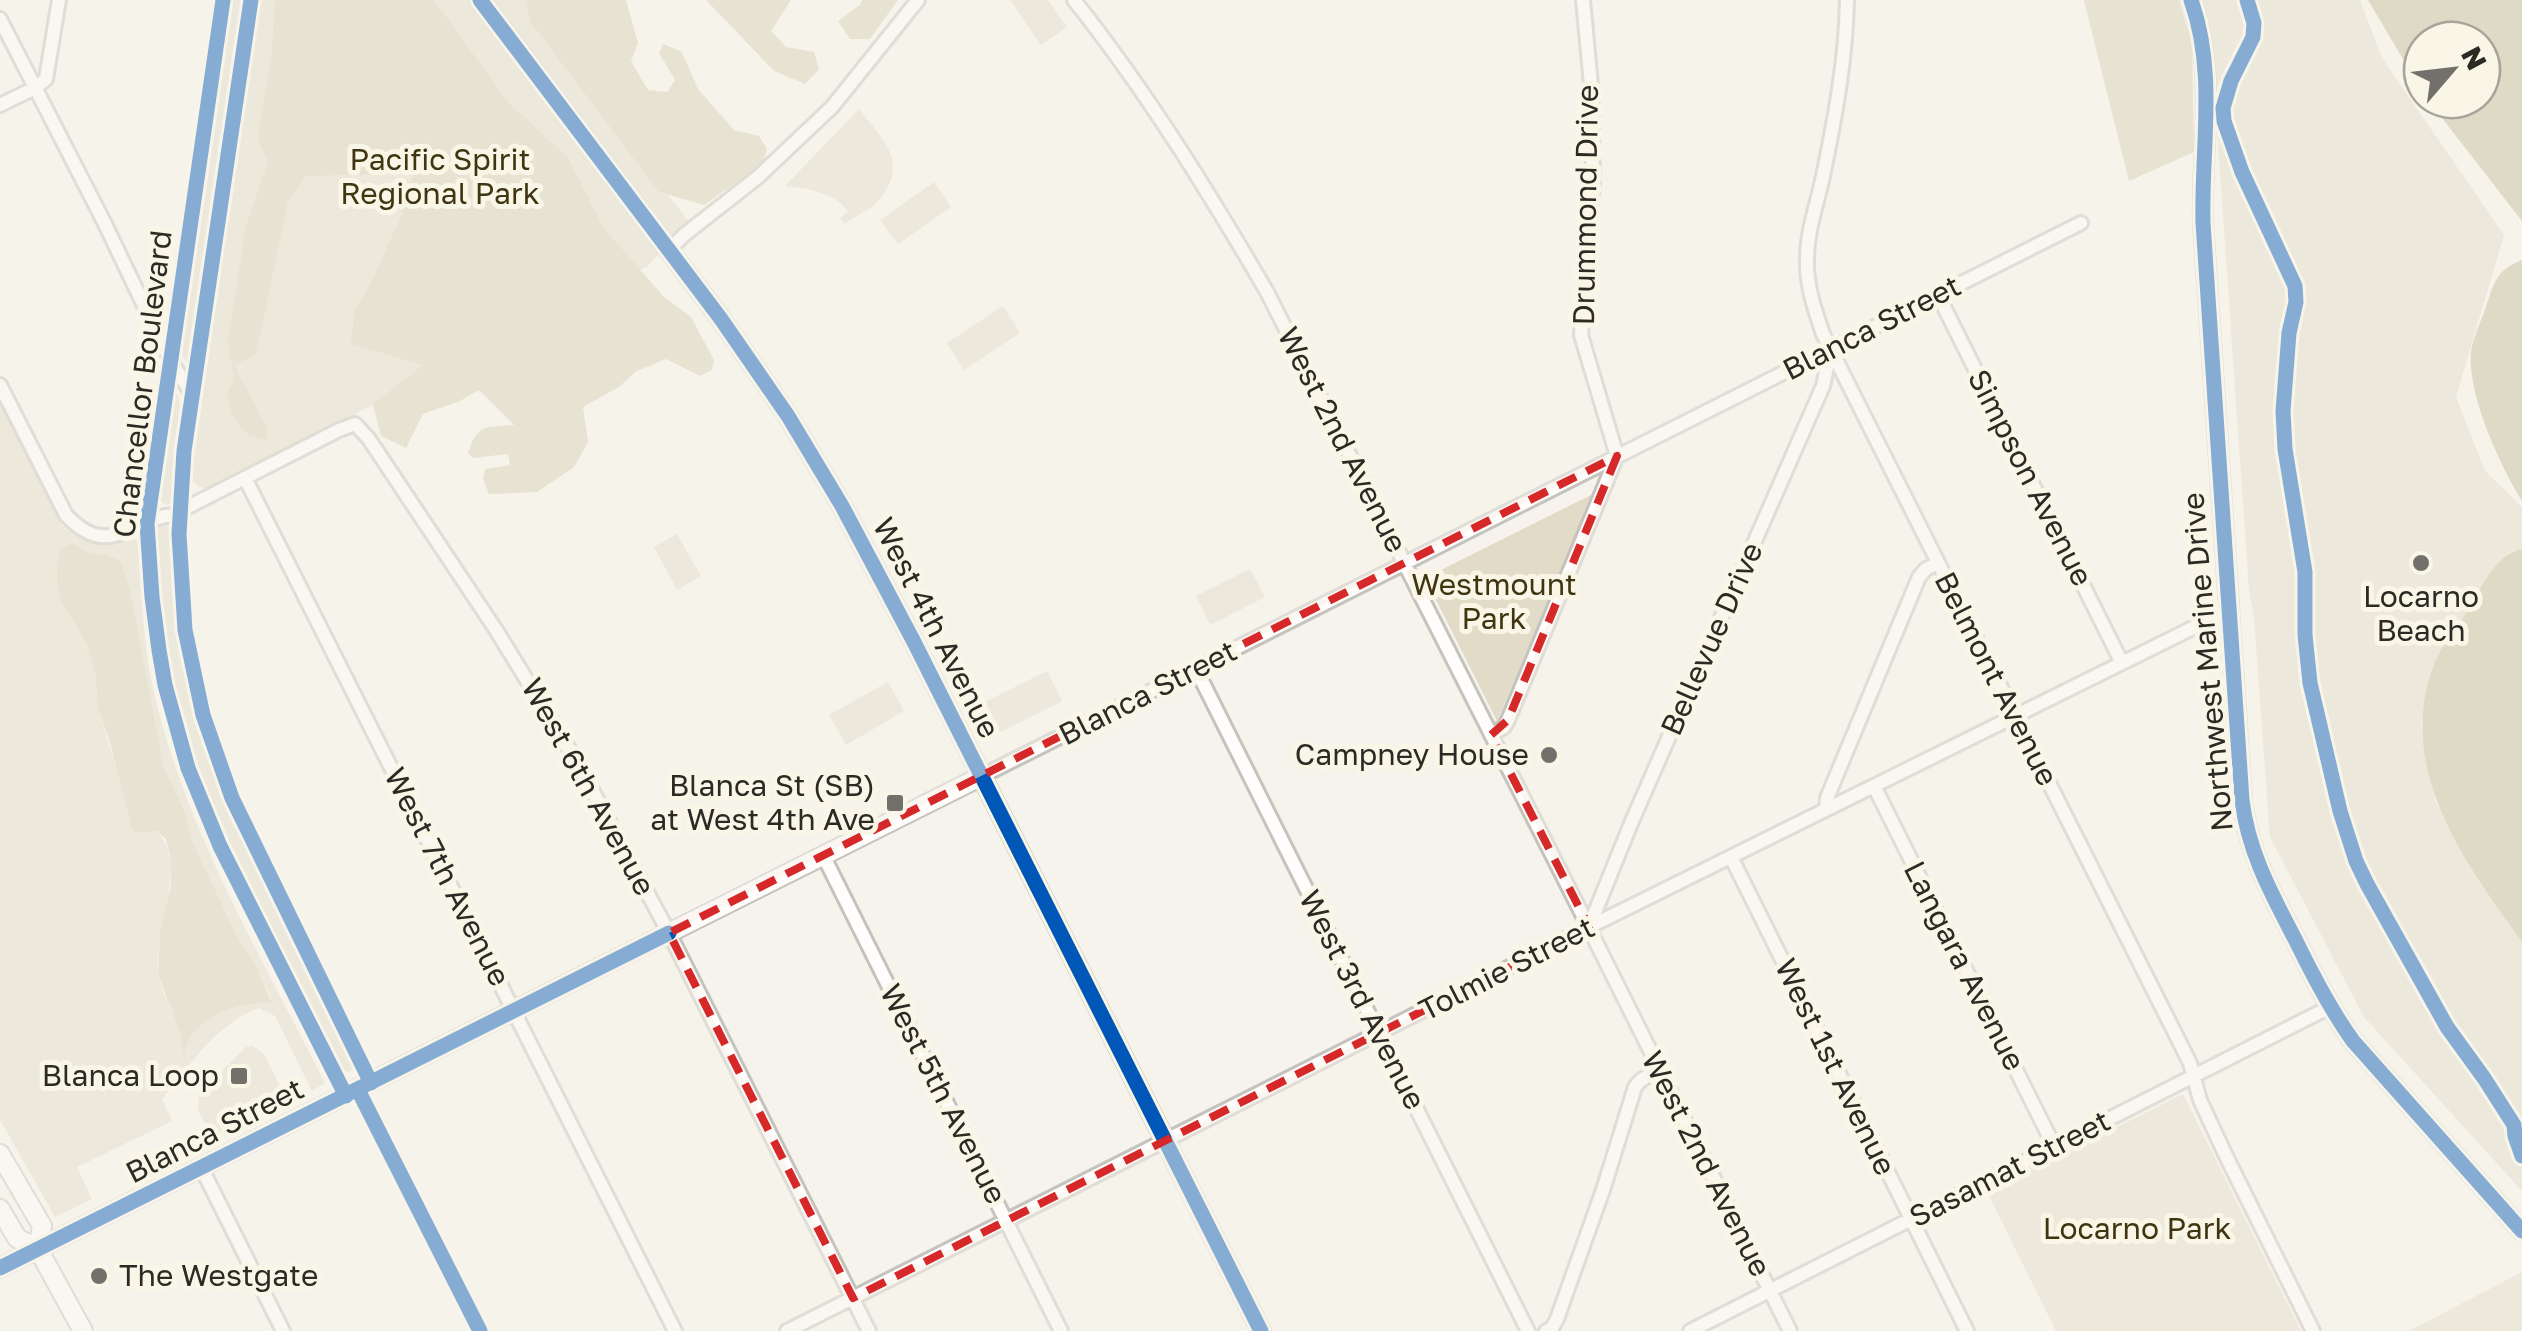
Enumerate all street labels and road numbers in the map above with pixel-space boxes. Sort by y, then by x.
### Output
street label: Drummond Drive [1565,84,1605,326]
street label: Chancellor Boulevard [105,228,179,539]
street label: Blanca Street [1777,267,1966,387]
street label: West 2nd Avenue [1271,321,1415,558]
street label: Simpson Avenue [1961,363,2101,592]
street label: Northwest Marine Drive [2174,491,2240,833]
street label: West 4th Avenue [866,511,1008,744]
street label: Bellevue Drive [1652,537,1770,741]
street label: Belmont Avenue [1927,566,2066,792]
street label: Blanca Street [1053,632,1242,752]
street label: West 6th Avenue [514,672,663,901]
street label: West 7th Avenue [377,761,518,992]
street label: Langara Avenue [1897,855,2033,1076]
street label: West 3rd Avenue [1292,884,1434,1115]
street label: Tolmie Street [1413,909,1600,1028]
street label: West 1st Avenue [1768,953,1904,1181]
street label: West 5th Avenue [873,978,1015,1209]
street label: West 2nd Avenue [1635,1045,1779,1282]
street label: Blanca Street [120,1070,309,1190]
street label: Sasamat Street [1903,1102,2116,1234]

